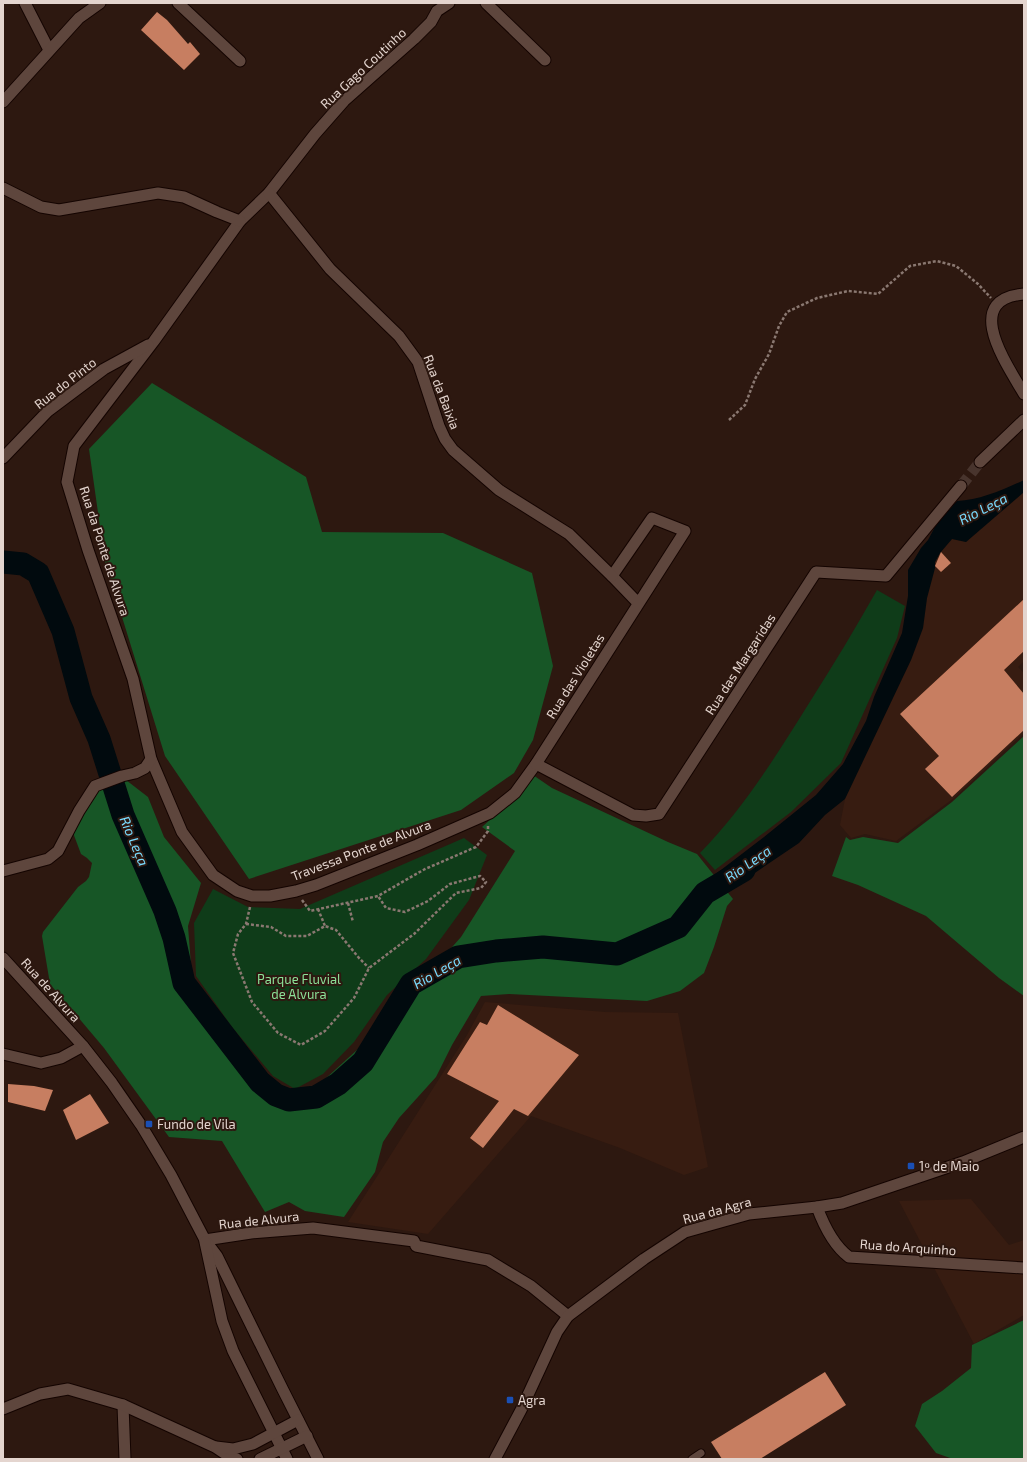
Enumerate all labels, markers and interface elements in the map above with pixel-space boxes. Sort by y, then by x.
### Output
street label: Rua Gago Coutinho [317,24,409,112]
street label: Rua da Baixia [420,352,464,432]
street label: Rua do Pinto [31,354,99,412]
street label: Rua da Ponte de Alvura [76,484,134,618]
water label: Rio Leça [956,489,1010,529]
street label: Rua das Margaridas [701,610,779,718]
street label: Rua das Violetas [542,630,608,722]
water label: Rio Leça [115,813,153,869]
street label: Travessa Ponte de Alvura [289,816,433,884]
water label: Rio Leça [721,842,775,886]
water label: Rio Leça [410,951,464,993]
street label: Rua de Alvura [18,955,84,1025]
park label: Parque Fluvial de Alvura [257,971,341,1002]
place label: Fundo de Vila [157,1116,236,1132]
marker: Fundo de Vila [144,1119,154,1129]
place label: 1º de Maio [919,1158,979,1174]
marker: 1º de Maio [906,1161,916,1171]
street label: Rua da Agra [681,1193,753,1227]
street label: Rua de Alvura [218,1208,300,1232]
street label: Rua do Arquinho [859,1236,957,1258]
place label: Agra [518,1392,546,1408]
marker: Agra [505,1395,515,1405]

